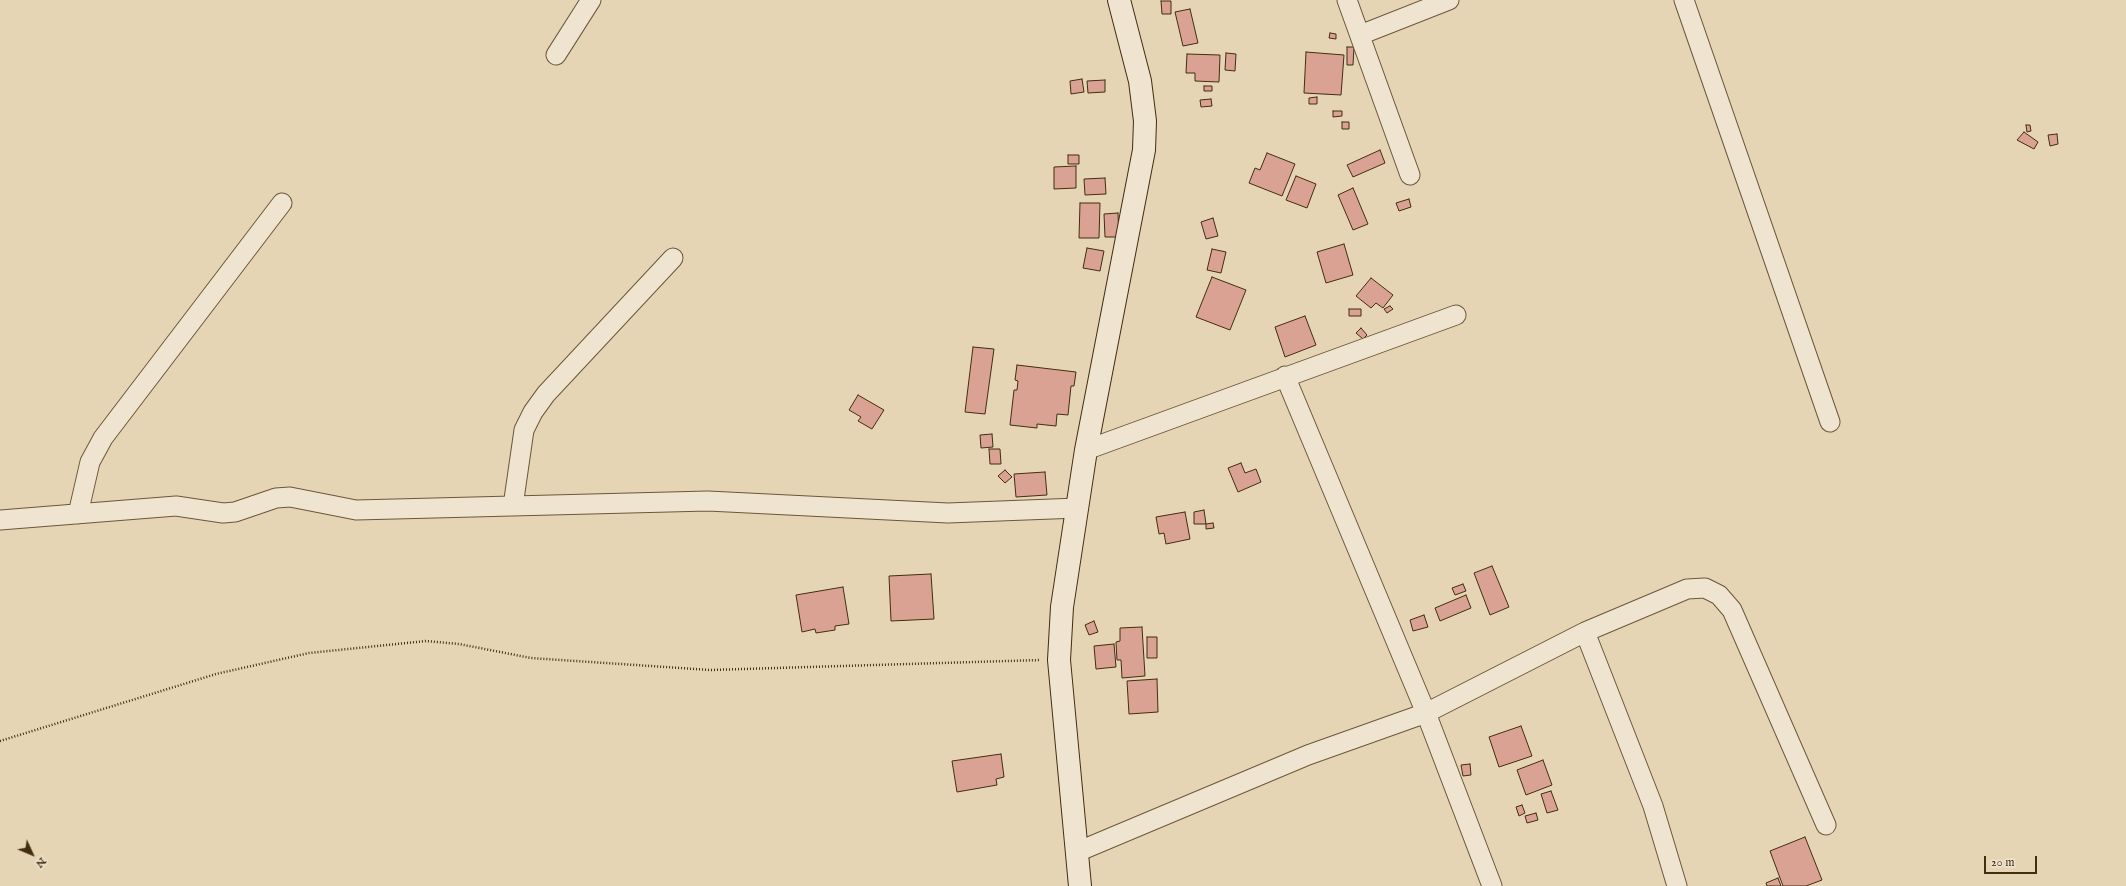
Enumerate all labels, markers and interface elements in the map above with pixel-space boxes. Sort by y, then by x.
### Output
north arrow [12,834,52,874]
scale bar [1986,848,2039,874]
text: N [32,854,49,871]
text: 20 m [1991,855,2014,870]

